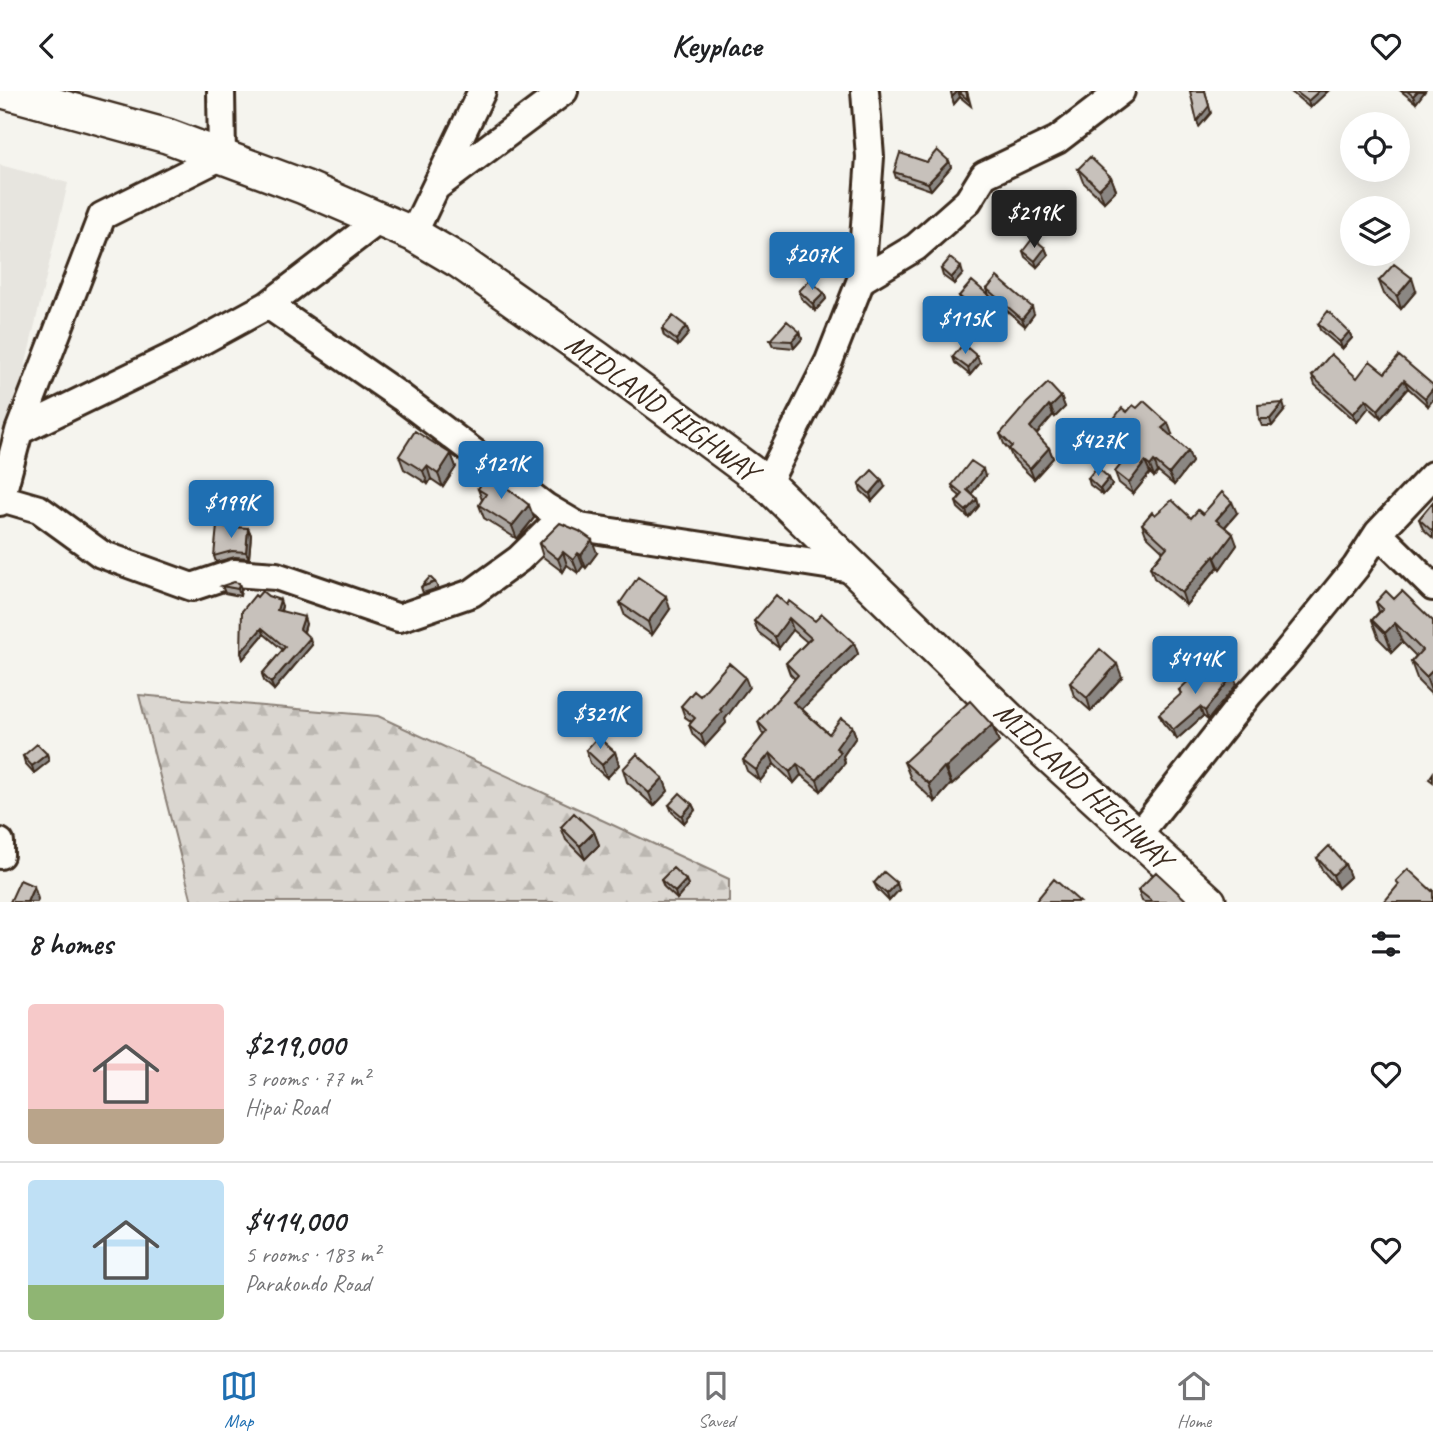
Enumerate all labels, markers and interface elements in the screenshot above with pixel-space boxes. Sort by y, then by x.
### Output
text: Keyplace [672,25,761,66]
icon: back [28,27,66,65]
icon: heart [1367,27,1405,65]
map controls [1340,112,1410,266]
button: locate [1340,112,1410,182]
pin: $219K [985,191,1083,250]
button: layers [1340,196,1410,266]
text: $219K [1008,198,1060,227]
pin: $207K [763,233,861,292]
text: $207K [786,240,839,269]
pin: $115K [916,296,1014,356]
text: $115K [939,304,991,333]
street label: MIDLAND HIGHWAY [558,324,771,493]
pin: $427K [1049,419,1147,478]
text: $427K [1072,426,1125,455]
pin: $121K [452,441,550,501]
text: $121K [474,449,528,478]
pin: $199K [182,481,280,540]
text: $199K [205,488,257,517]
pin: $414K [1146,637,1244,696]
text: $414K [1168,644,1222,673]
pin: $321K [551,691,649,751]
street label: MIDLAND HIGHWAY [986,693,1184,881]
text: $321K [573,699,627,728]
text: 8 homes [28,925,113,963]
icon: filters [1367,925,1405,963]
text: $219,000 [245,1026,345,1064]
icon: home [84,1032,168,1116]
icon: heart [1367,1055,1405,1093]
text: 3 rooms · 77 m² [245,1064,369,1093]
text: Hipai Road [245,1093,328,1122]
text: $414,000 [245,1202,345,1240]
icon: home [84,1208,168,1292]
icon: heart [1367,1231,1405,1269]
text: 5 rooms · 183 m² [245,1240,380,1269]
text: Parakondo Road [245,1269,371,1298]
tab: Map [220,1367,258,1433]
tab: Saved [697,1367,735,1433]
tab: Home [1175,1367,1213,1433]

